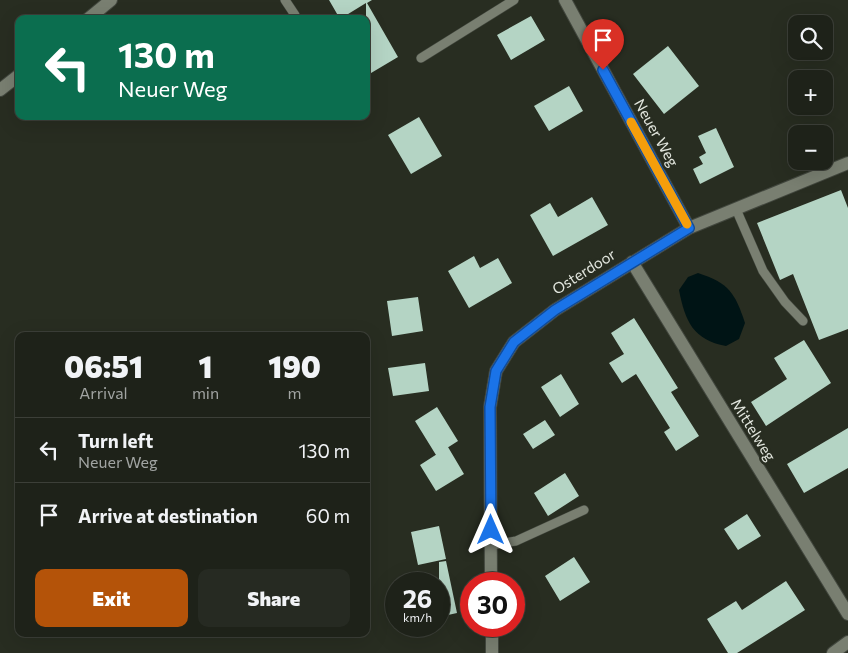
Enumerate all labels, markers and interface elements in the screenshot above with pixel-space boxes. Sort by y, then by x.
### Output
map controls [788,15,833,170]
button: search [788,15,833,60]
pin [582,19,624,70]
icon: arrive [589,26,617,54]
text: 130 m [118,32,215,75]
icon: left [35,35,100,100]
button: + [788,70,833,115]
text: Neuer Weg [118,75,228,102]
street label: Neuer Weg [631,95,683,170]
button: − [788,125,833,170]
street label: Osterdoor [548,245,618,298]
text: 06:51 [64,347,143,384]
text: 1 [199,347,213,384]
text: 190 [268,347,321,384]
text: Arrival [79,383,128,402]
text: min [192,383,219,402]
text: m [288,383,302,402]
street label: Mittelweg [728,395,780,464]
text: Turn left [78,429,153,452]
icon: left [35,436,63,464]
text: 130 m [298,439,350,462]
text: Neuer Weg [78,452,158,471]
icon: arrive [35,501,63,529]
position arrow [464,503,516,555]
text: Arrive at destination [78,504,258,527]
text: 60 m [306,504,350,527]
button: Exit [35,569,188,627]
button: Share [198,569,350,627]
speed limit sign: 30 [460,572,525,637]
text: 26 [403,583,432,613]
text: km/h [403,610,432,624]

